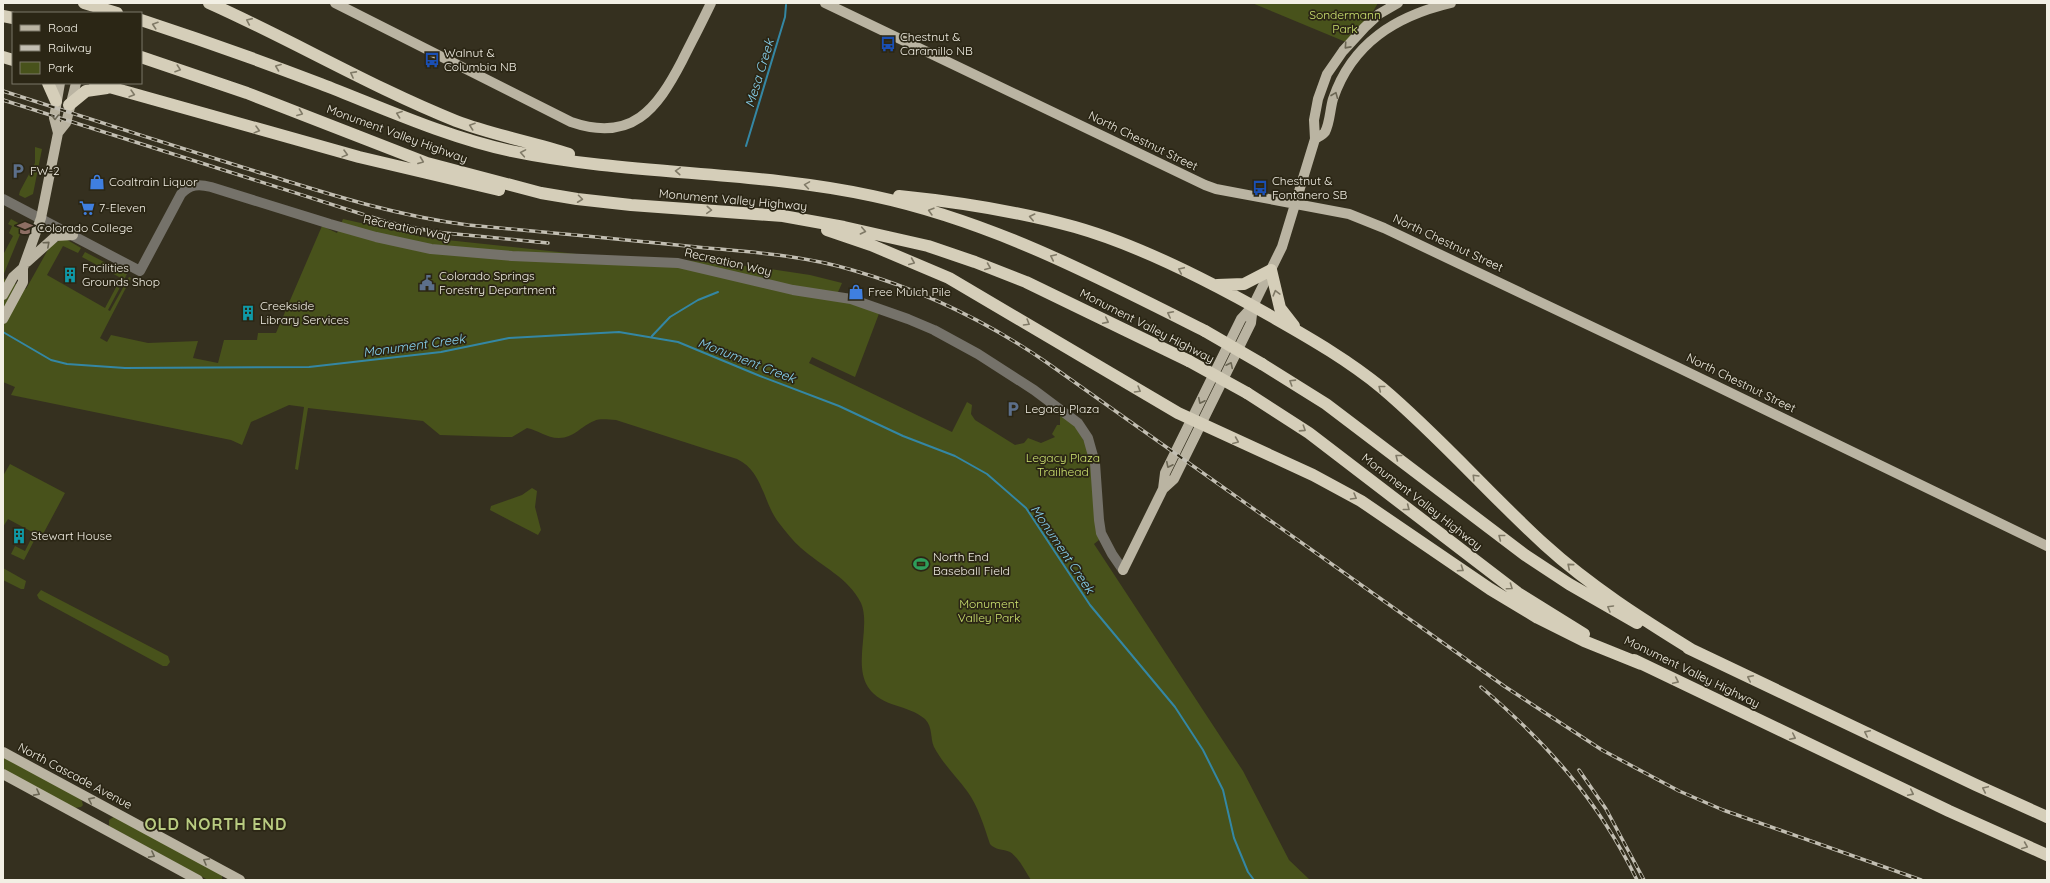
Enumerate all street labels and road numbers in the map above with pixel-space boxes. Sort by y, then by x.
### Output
street label: Monument Valley Highway [325,101,470,166]
street label: North Chestnut Street [1086,108,1200,174]
street label: Monument Valley Highway [658,186,808,213]
street label: North Chestnut Street [1391,210,1506,275]
street label: Recreation Way [362,211,452,244]
street label: Recreation Way [683,244,773,279]
street label: Monument Valley Highway [1077,285,1217,366]
street label: North Chestnut Street [1684,350,1798,416]
street label: Monument Valley Highway [1359,450,1486,553]
street label: Monument Valley Highway [1622,632,1762,711]
street label: North Cascade Avenue [15,739,135,812]

